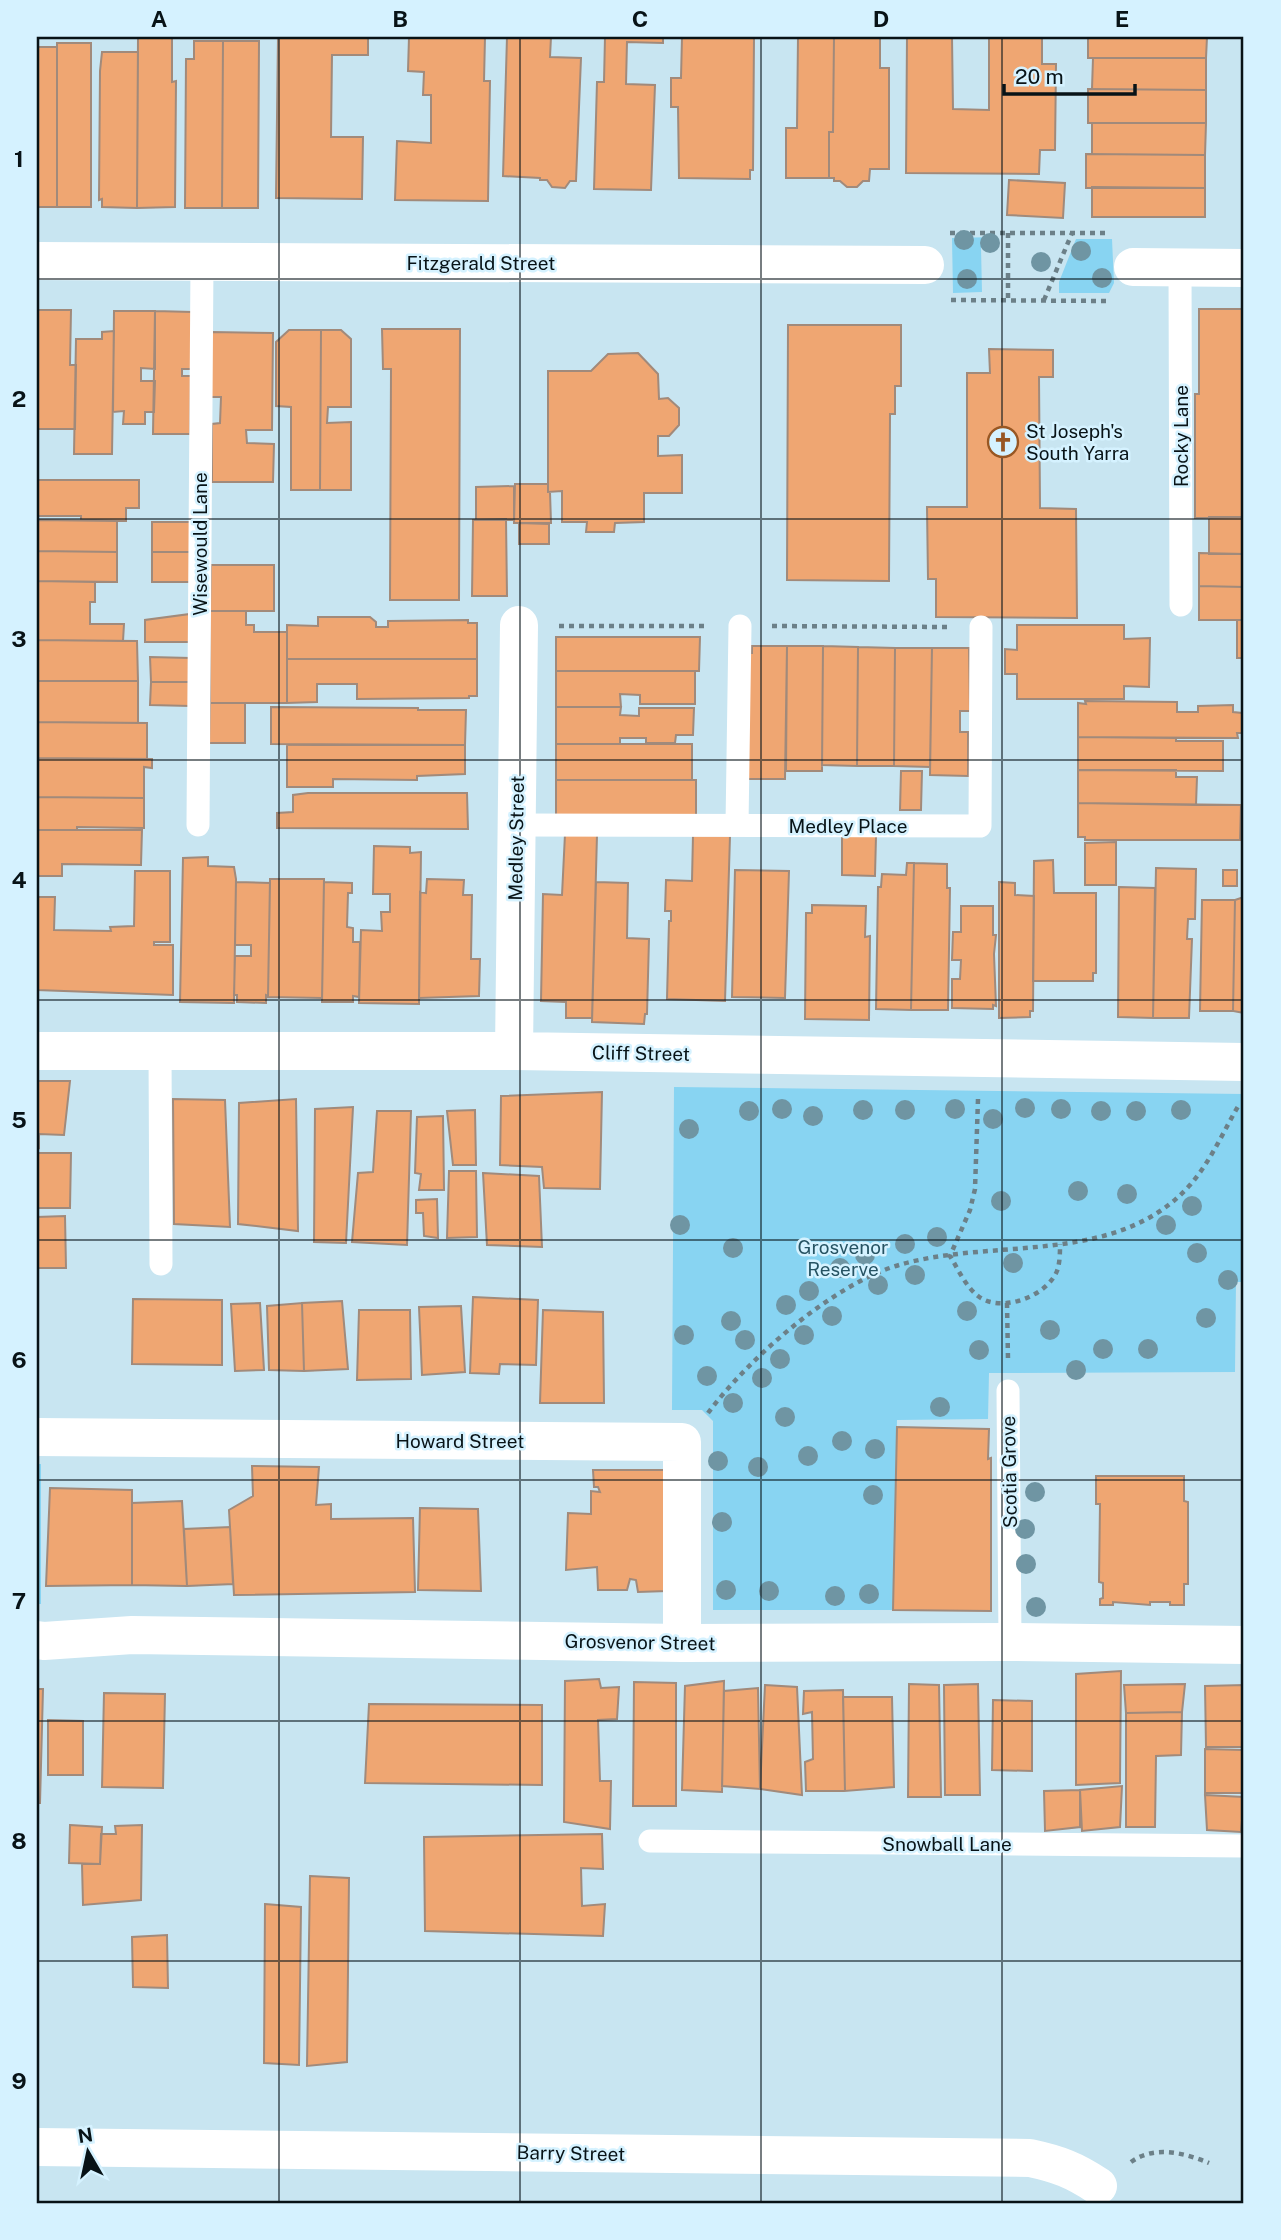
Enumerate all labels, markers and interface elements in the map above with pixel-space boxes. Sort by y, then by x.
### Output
text: A [151,5,168,32]
text: B [392,5,408,32]
text: C [632,5,648,32]
text: D [873,5,889,32]
text: E [1115,5,1129,32]
scale bar [1004,52,1136,96]
text: 20 m [1015,64,1064,89]
text: 1 [14,145,24,172]
street label: Fitzgerald Street [407,252,555,274]
text: 2 [12,385,26,412]
street label: Rocky Lane [1170,385,1192,487]
place label: St Joseph's South Yarra [1026,420,1129,464]
church icon: St Joseph's South Yarra [986,425,1020,459]
street label: Wisewould Lane [189,472,211,616]
text: 3 [11,625,27,652]
street label: Medley Street [504,775,528,901]
street label: Medley Place [789,815,907,837]
text: 4 [11,866,27,893]
street label: Cliff Street [592,1041,690,1065]
text: 5 [11,1106,27,1133]
park label: Grosvenor Reserve [798,1236,888,1280]
text: 6 [11,1346,27,1373]
street label: Scotia Grove [997,1416,1021,1528]
street label: Howard Street [396,1430,524,1452]
text: 7 [12,1587,26,1614]
street label: Grosvenor Street [564,1630,716,1654]
text: 8 [11,1827,27,1854]
street label: Snowball Lane [882,1833,1012,1855]
text: 9 [11,2067,27,2094]
north arrow [52,2118,122,2188]
text: N [76,2123,94,2147]
street label: Barry Street [517,2141,625,2165]

